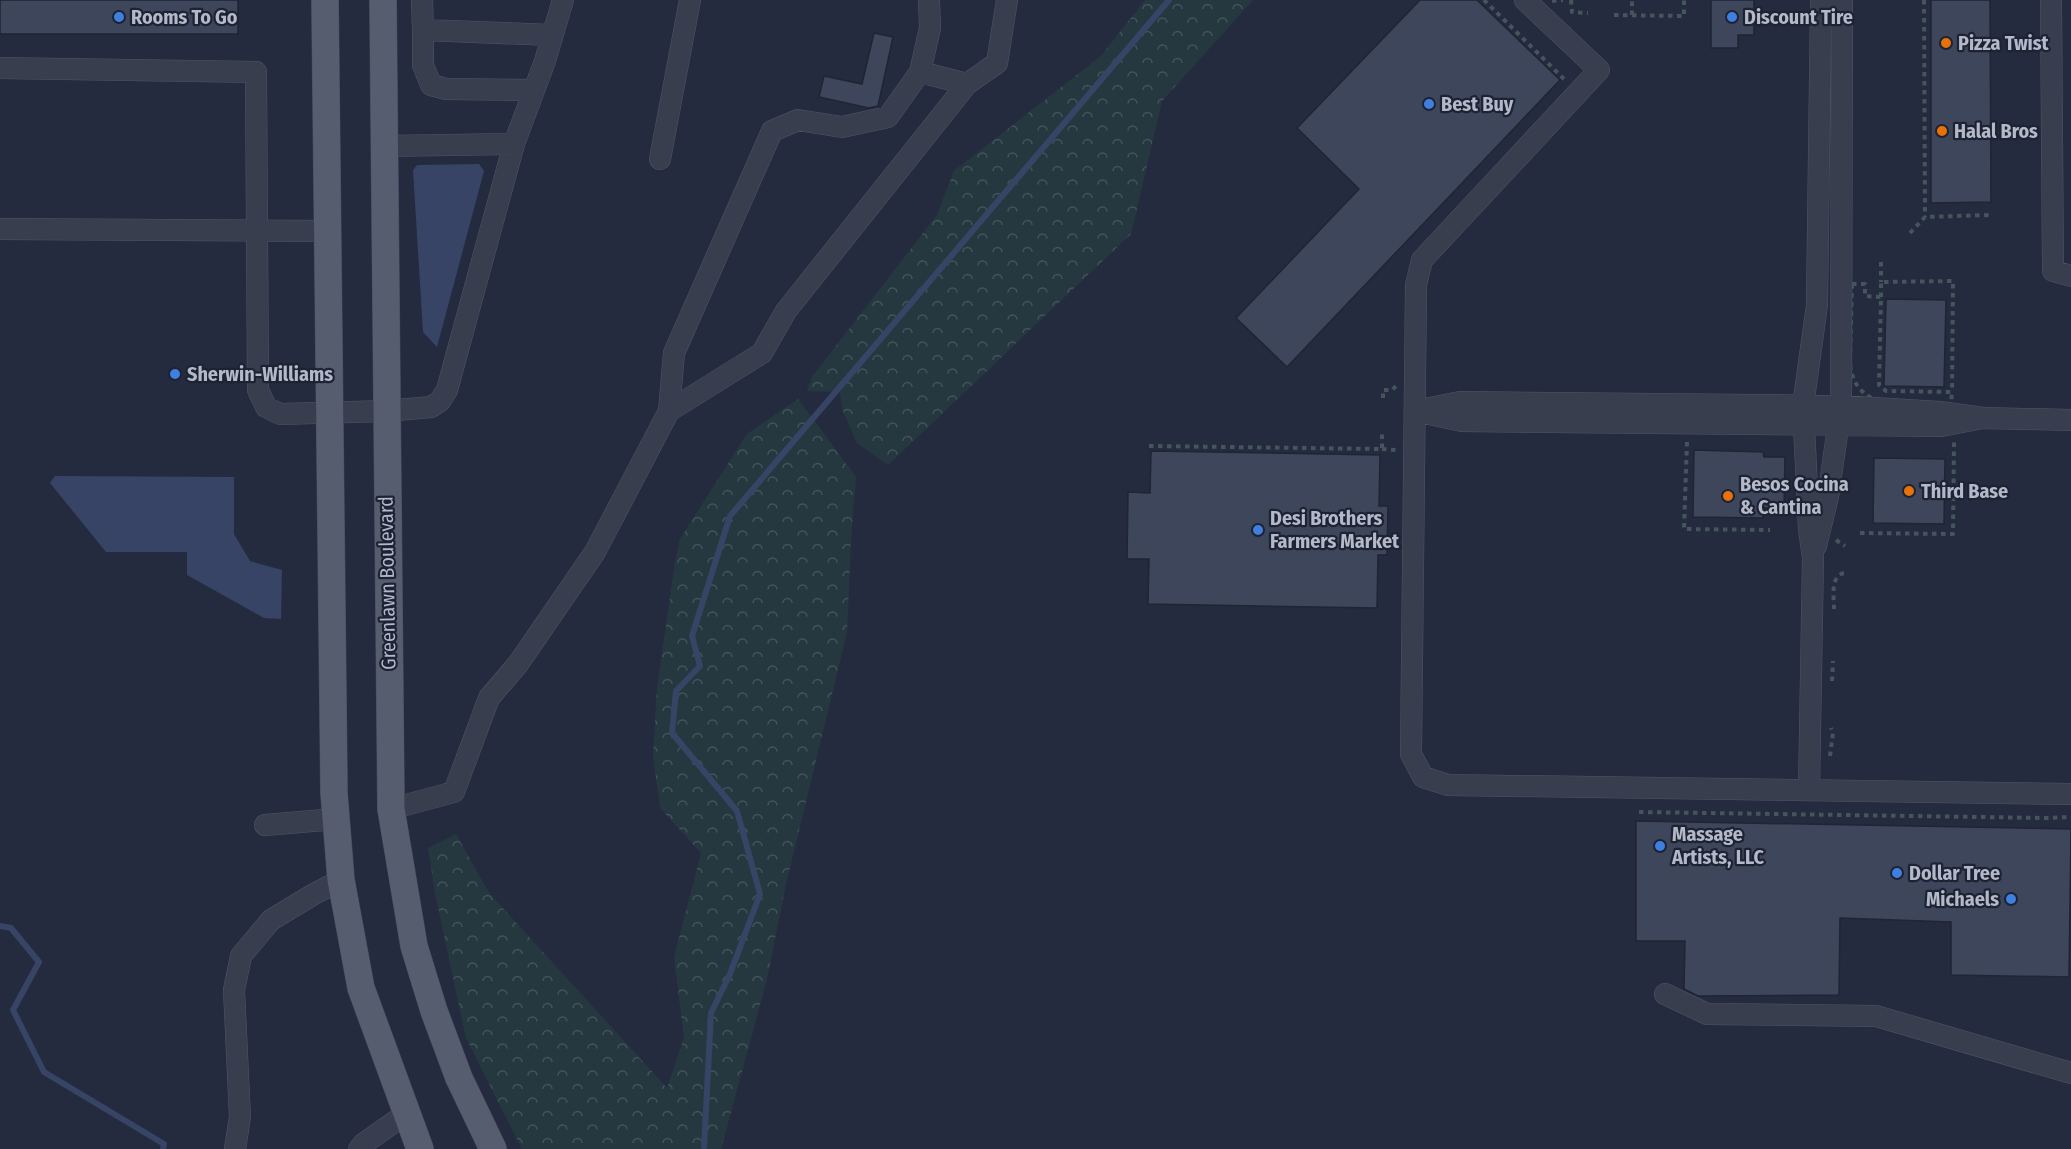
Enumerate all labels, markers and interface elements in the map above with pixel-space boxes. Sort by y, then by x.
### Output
place label: Rooms To Go [131,5,238,29]
place label: Discount Tire [1744,5,1853,29]
marker: Rooms To Go [112,10,126,24]
marker: Discount Tire [1725,10,1739,24]
place label: Pizza Twist [1958,31,2050,55]
marker: Pizza Twist [1939,36,1953,50]
place label: Best Buy [1441,92,1514,116]
marker: Best Buy [1422,97,1436,111]
place label: Halal Bros [1954,119,2038,143]
marker: Halal Bros [1935,124,1949,138]
place label: Sherwin-Williams [187,362,333,386]
marker: Sherwin-Williams [168,367,182,381]
place label: Besos Cocina & Cantina [1740,472,1849,519]
place label: Third Base [1921,479,2008,503]
marker: Third Base [1902,484,1916,498]
marker: Besos Cocina & Cantina [1721,489,1735,503]
street label: Greenlawn Boulevard [373,496,401,670]
place label: Desi Brothers Farmers Market [1270,506,1400,553]
marker: Desi Brothers Farmers Market [1251,523,1265,537]
place label: Massage Artists, LLC [1671,822,1764,869]
marker: Massage Artists, LLC [1653,839,1667,853]
place label: Dollar Tree [1909,861,2000,885]
marker: Dollar Tree [1890,866,1904,880]
place label: Michaels [1926,887,1999,911]
marker: Michaels [2004,892,2018,906]

